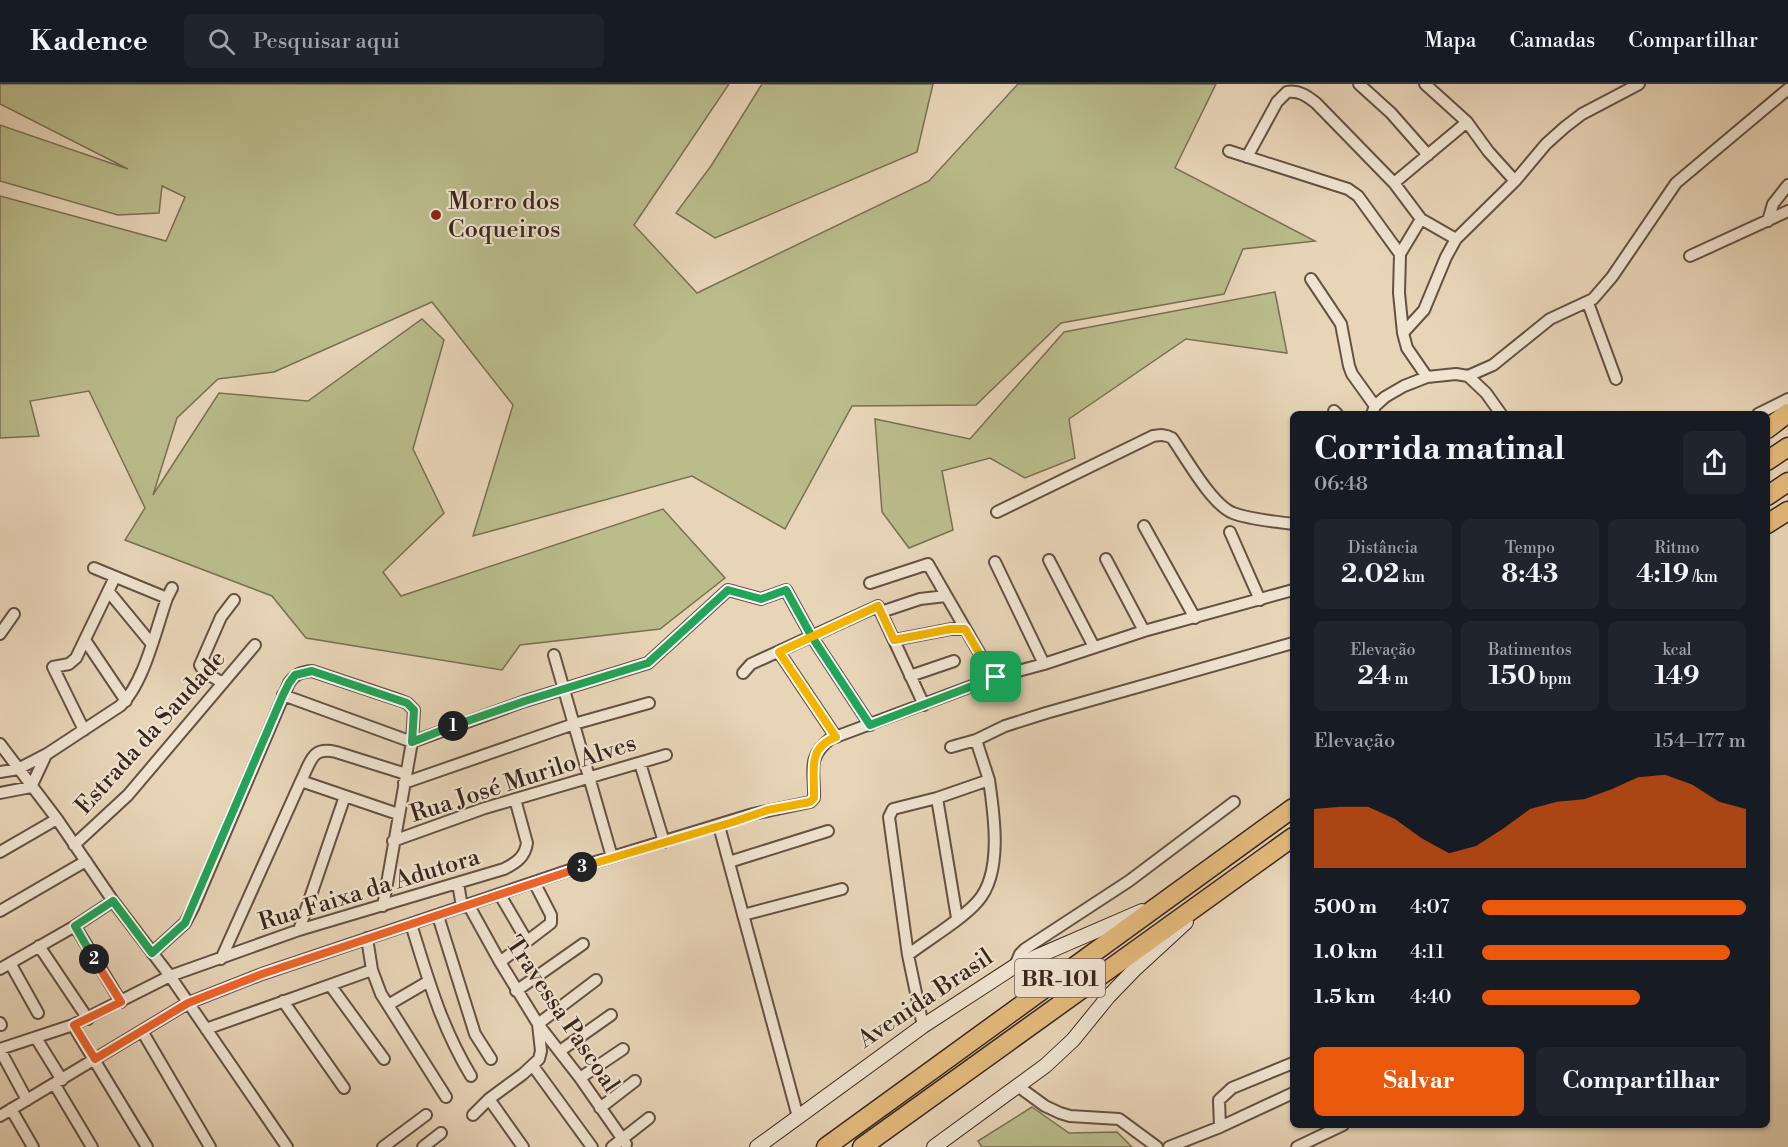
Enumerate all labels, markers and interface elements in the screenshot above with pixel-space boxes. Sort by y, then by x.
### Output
search box [184,14,604,68]
text: Kadence [30,24,148,59]
icon: search [205,25,238,58]
text: Pesquisar aqui [253,28,400,55]
text: Mapa [1424,28,1476,54]
text: Camadas [1509,28,1595,54]
text: Compartilhar [1628,28,1758,54]
place label: Morro dos Coqueiros [448,187,561,245]
marker: Morro dos Coqueiros [429,208,443,222]
text: Corrida matinal [1314,429,1565,470]
button: share [1683,431,1746,494]
text: 06:48 [1314,472,1368,497]
text: Distância [1348,538,1418,558]
text: Tempo [1505,538,1555,558]
text: Ritmo [1655,538,1699,558]
text: 2.02 [1341,558,1399,590]
text: 8:43 [1502,558,1558,590]
text: 4:19 [1636,558,1689,590]
text: km [1399,567,1425,587]
text: /km [1689,567,1718,587]
text: Elevação [1351,640,1415,660]
text: Batimentos [1488,640,1572,660]
text: kcal [1662,640,1692,660]
street label: Estrada da Saudade [69,644,232,821]
pin [970,651,1021,702]
icon: arrive [979,660,1012,693]
text: 24 [1357,660,1391,692]
text: 150 [1488,660,1536,692]
text: 149 [1654,660,1700,692]
text: m [1391,669,1409,689]
text: bpm [1536,669,1572,689]
pin: 1 [438,711,468,741]
text: 1 [449,716,457,736]
street label: Rua José Murilo Alves [407,728,640,830]
text: Elevação [1314,729,1395,754]
text: 154–177 m [1654,729,1746,754]
street label: Rua Faixa da Adutora [255,842,484,938]
pin: 3 [567,852,597,882]
text: 3 [577,857,587,877]
text: 500 m [1314,895,1377,920]
text: 4:07 [1410,895,1450,920]
street label: Travessa Pascoal [499,930,626,1099]
text: 1.0 km [1314,940,1378,965]
text: 4:11 [1410,940,1444,965]
street label: Avenida Brasil [851,943,999,1056]
pin: 2 [79,944,109,974]
text: 2 [89,949,99,969]
road number: BR-101 [1015,959,1105,997]
text: 1.5 km [1314,985,1375,1010]
text: 4:40 [1410,985,1452,1010]
button: Salvar [1314,1047,1524,1116]
button: Compartilhar [1536,1047,1746,1116]

